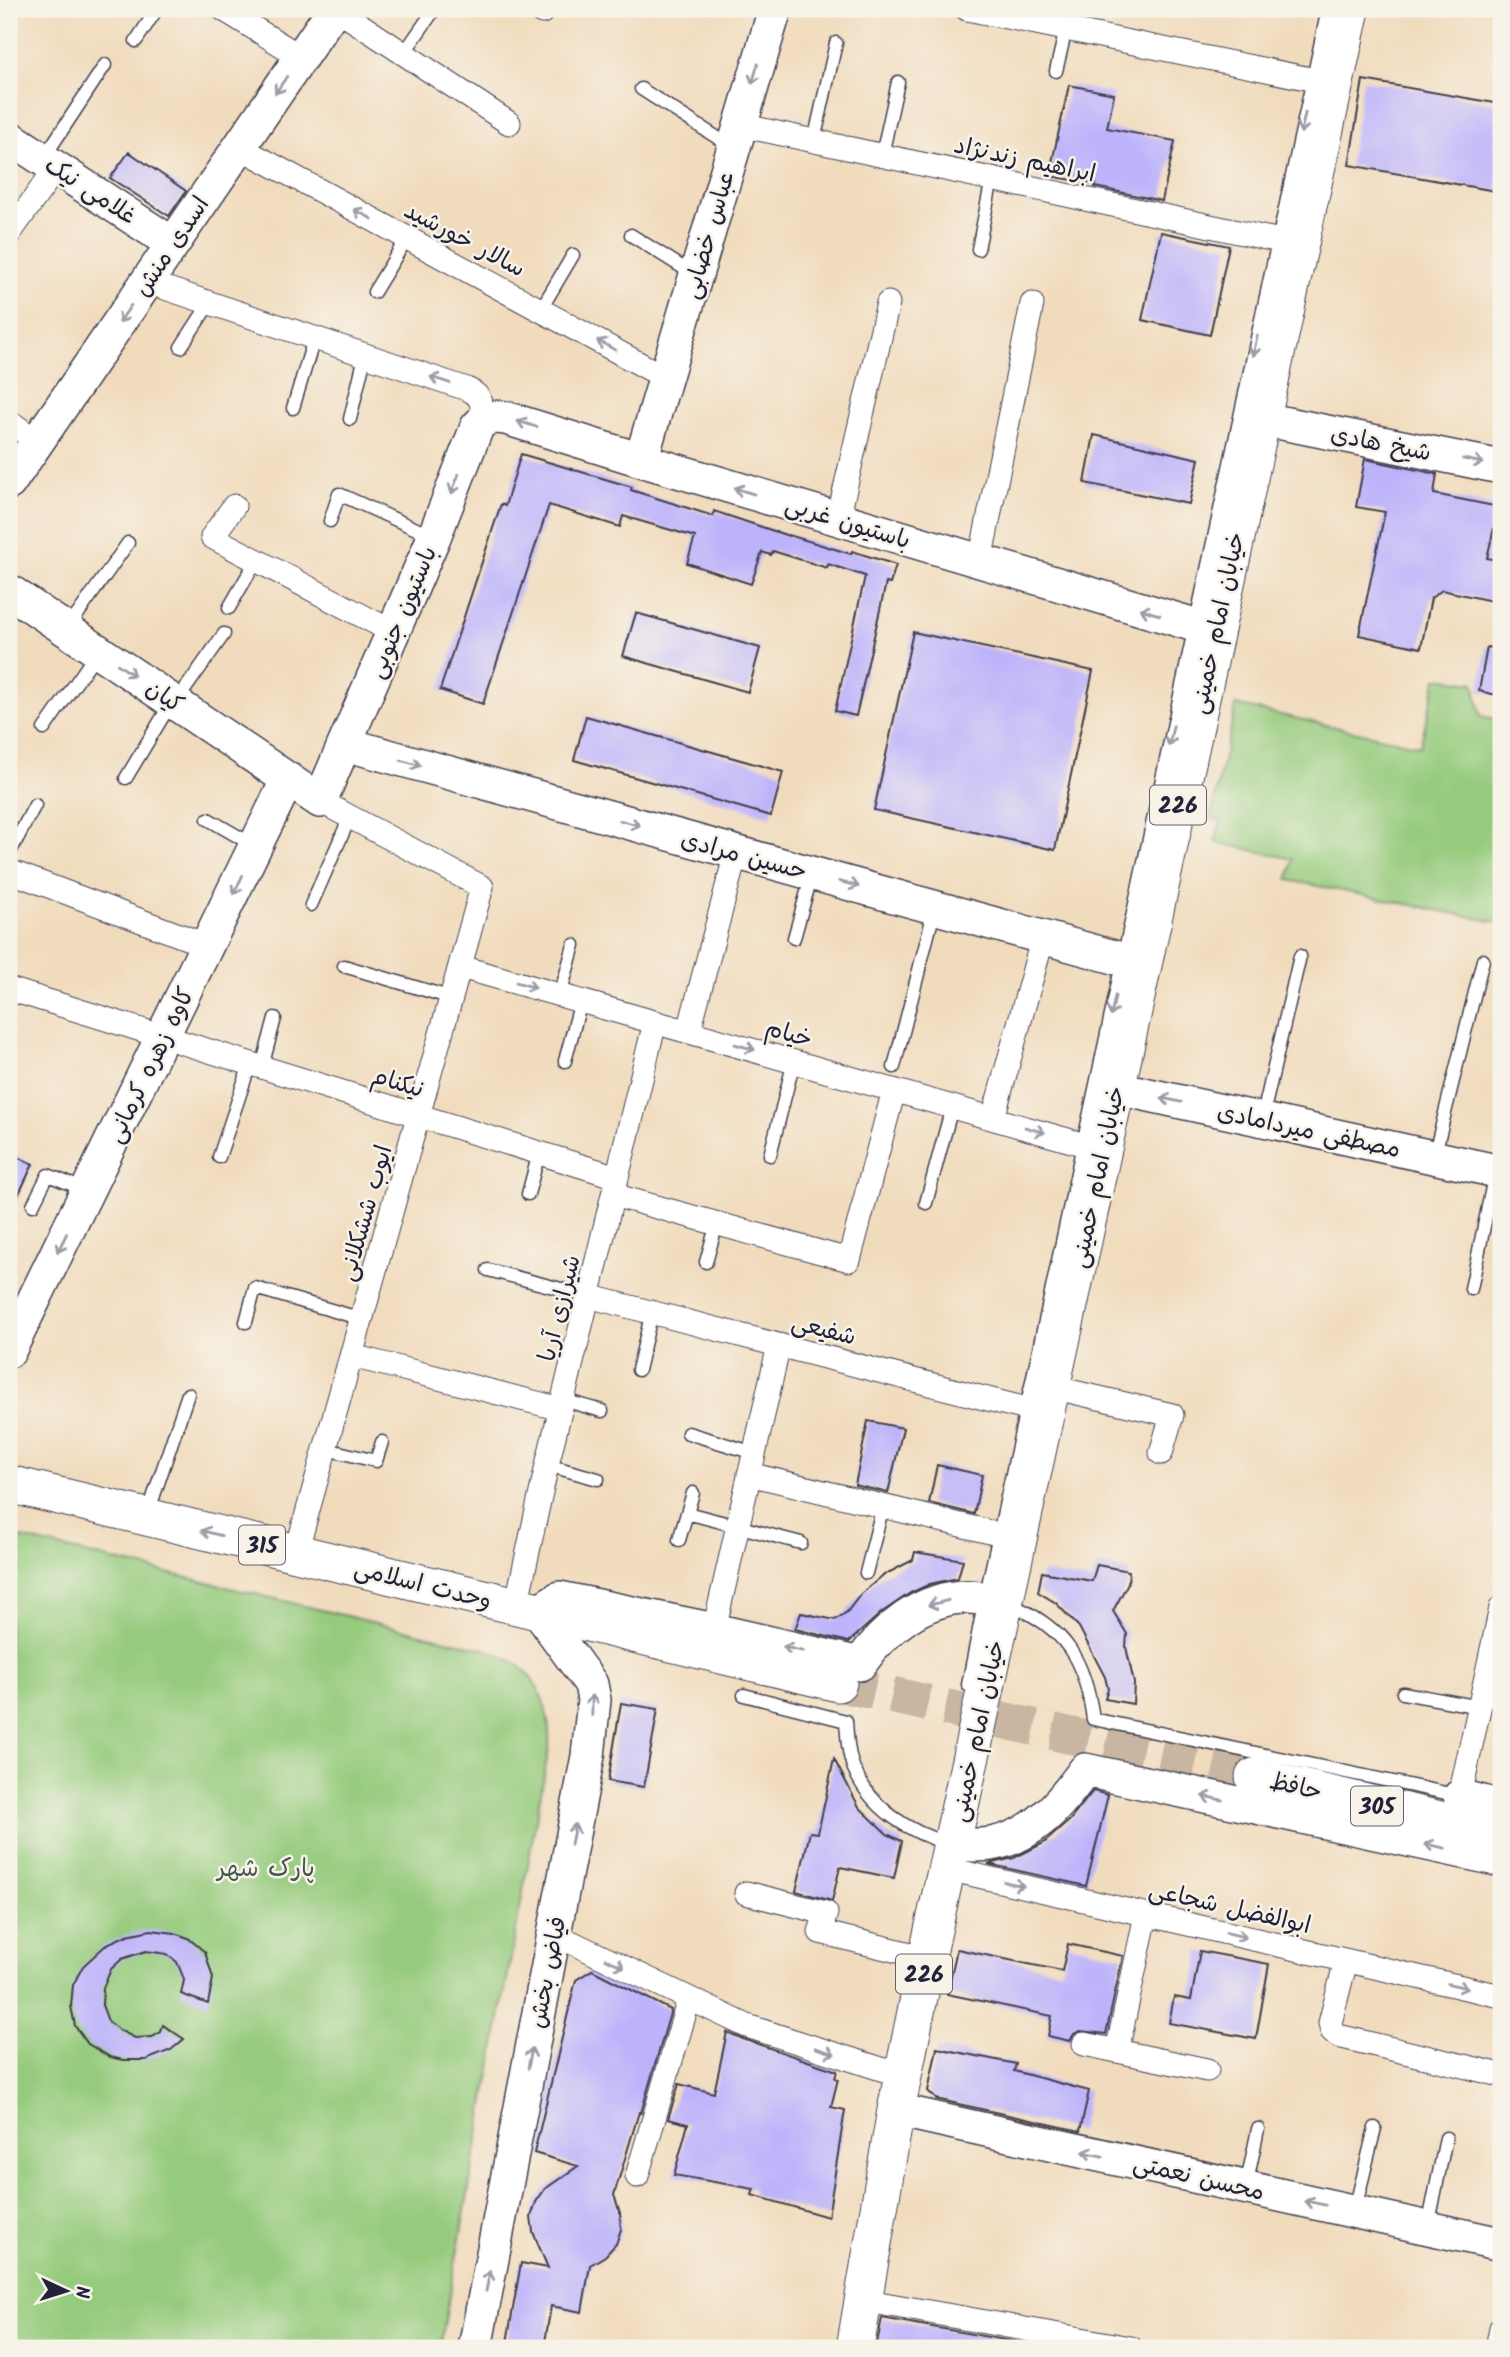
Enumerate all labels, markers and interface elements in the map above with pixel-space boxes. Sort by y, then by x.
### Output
one-way arrow [748,63,761,85]
one-way arrow [274,75,288,94]
one-way arrow [1296,111,1310,134]
street label: ابراهیم زندنژاد [950,126,1099,195]
street label: غلامی نیک [36,147,144,236]
street label: عباس خضابی [673,167,746,304]
street label: اسدی منش [124,188,220,305]
street label: سالار خورشید [397,192,532,289]
one-way arrow [353,206,373,220]
one-way arrow [118,303,132,323]
one-way arrow [1248,334,1262,357]
one-way arrow [596,338,617,351]
one-way arrow [430,373,452,386]
street label: شیخ هادی [1327,416,1434,473]
one-way arrow [516,417,538,429]
one-way arrow [1461,455,1484,468]
one-way arrow [447,472,460,494]
one-way arrow [733,483,755,496]
street label: باستیون غربی [780,486,915,561]
street label: خیابان امام خمینی [1180,529,1257,718]
street label: باستیون جنوبی [358,540,449,685]
one-way arrow [1139,604,1161,617]
one-way arrow [116,663,136,677]
street label: کیان [137,670,191,724]
one-way arrow [1164,724,1178,747]
one-way arrow [399,757,421,770]
road number: 226 [1150,786,1206,824]
one-way arrow [619,818,641,831]
street label: حسین مرادی [676,821,811,892]
one-way arrow [231,874,244,895]
one-way arrow [837,878,860,891]
one-way arrow [515,980,537,993]
street label: کاوه زهره کرمانی [97,981,206,1150]
one-way arrow [1105,994,1119,1017]
street label: خیام [760,1009,817,1060]
one-way arrow [734,1042,756,1055]
street label: نیکنام [367,1057,429,1110]
street label: خیابان امام خمینی [1060,1083,1137,1272]
one-way arrow [1160,1092,1183,1106]
street label: مصطفی میردامادی [1213,1093,1404,1170]
one-way arrow [1023,1124,1045,1137]
street label: ایوب ششکلانی [328,1141,404,1286]
one-way arrow [55,1232,69,1253]
street label: شیرازی آریا [528,1251,593,1366]
street label: شفیعی [787,1304,860,1357]
one-way arrow [200,1526,223,1539]
road number: 315 [239,1526,285,1564]
street label: وحدت اسلامی [350,1550,495,1621]
one-way arrow [927,1597,950,1610]
street label: خیابان امام خمینی [940,1637,1017,1826]
one-way arrow [782,1641,805,1655]
one-way arrow [586,1694,599,1717]
street label: حافظ [1266,1763,1326,1812]
road number: 305 [1351,1786,1403,1826]
one-way arrow [1201,1790,1224,1804]
one-way arrow [567,1823,580,1846]
one-way arrow [1424,1839,1447,1852]
park label: پارک شهر [215,1850,315,1889]
street label: ابوالفضل شجاعی [1145,1871,1315,1946]
one-way arrow [1003,1878,1025,1891]
street label: فیاض بخش [519,1913,578,2032]
one-way arrow [1224,1929,1247,1943]
road number: 226 [896,1954,952,1994]
one-way arrow [604,1957,625,1971]
one-way arrow [1446,1980,1469,1994]
one-way arrow [814,2045,836,2058]
one-way arrow [524,2047,538,2070]
street label: محسن نعمتی [1129,2144,1268,2212]
one-way arrow [1082,2146,1105,2160]
one-way arrow [1304,2196,1327,2209]
north arrow [32,2256,102,2326]
one-way arrow [482,2270,495,2293]
text: N [66,2285,96,2299]

